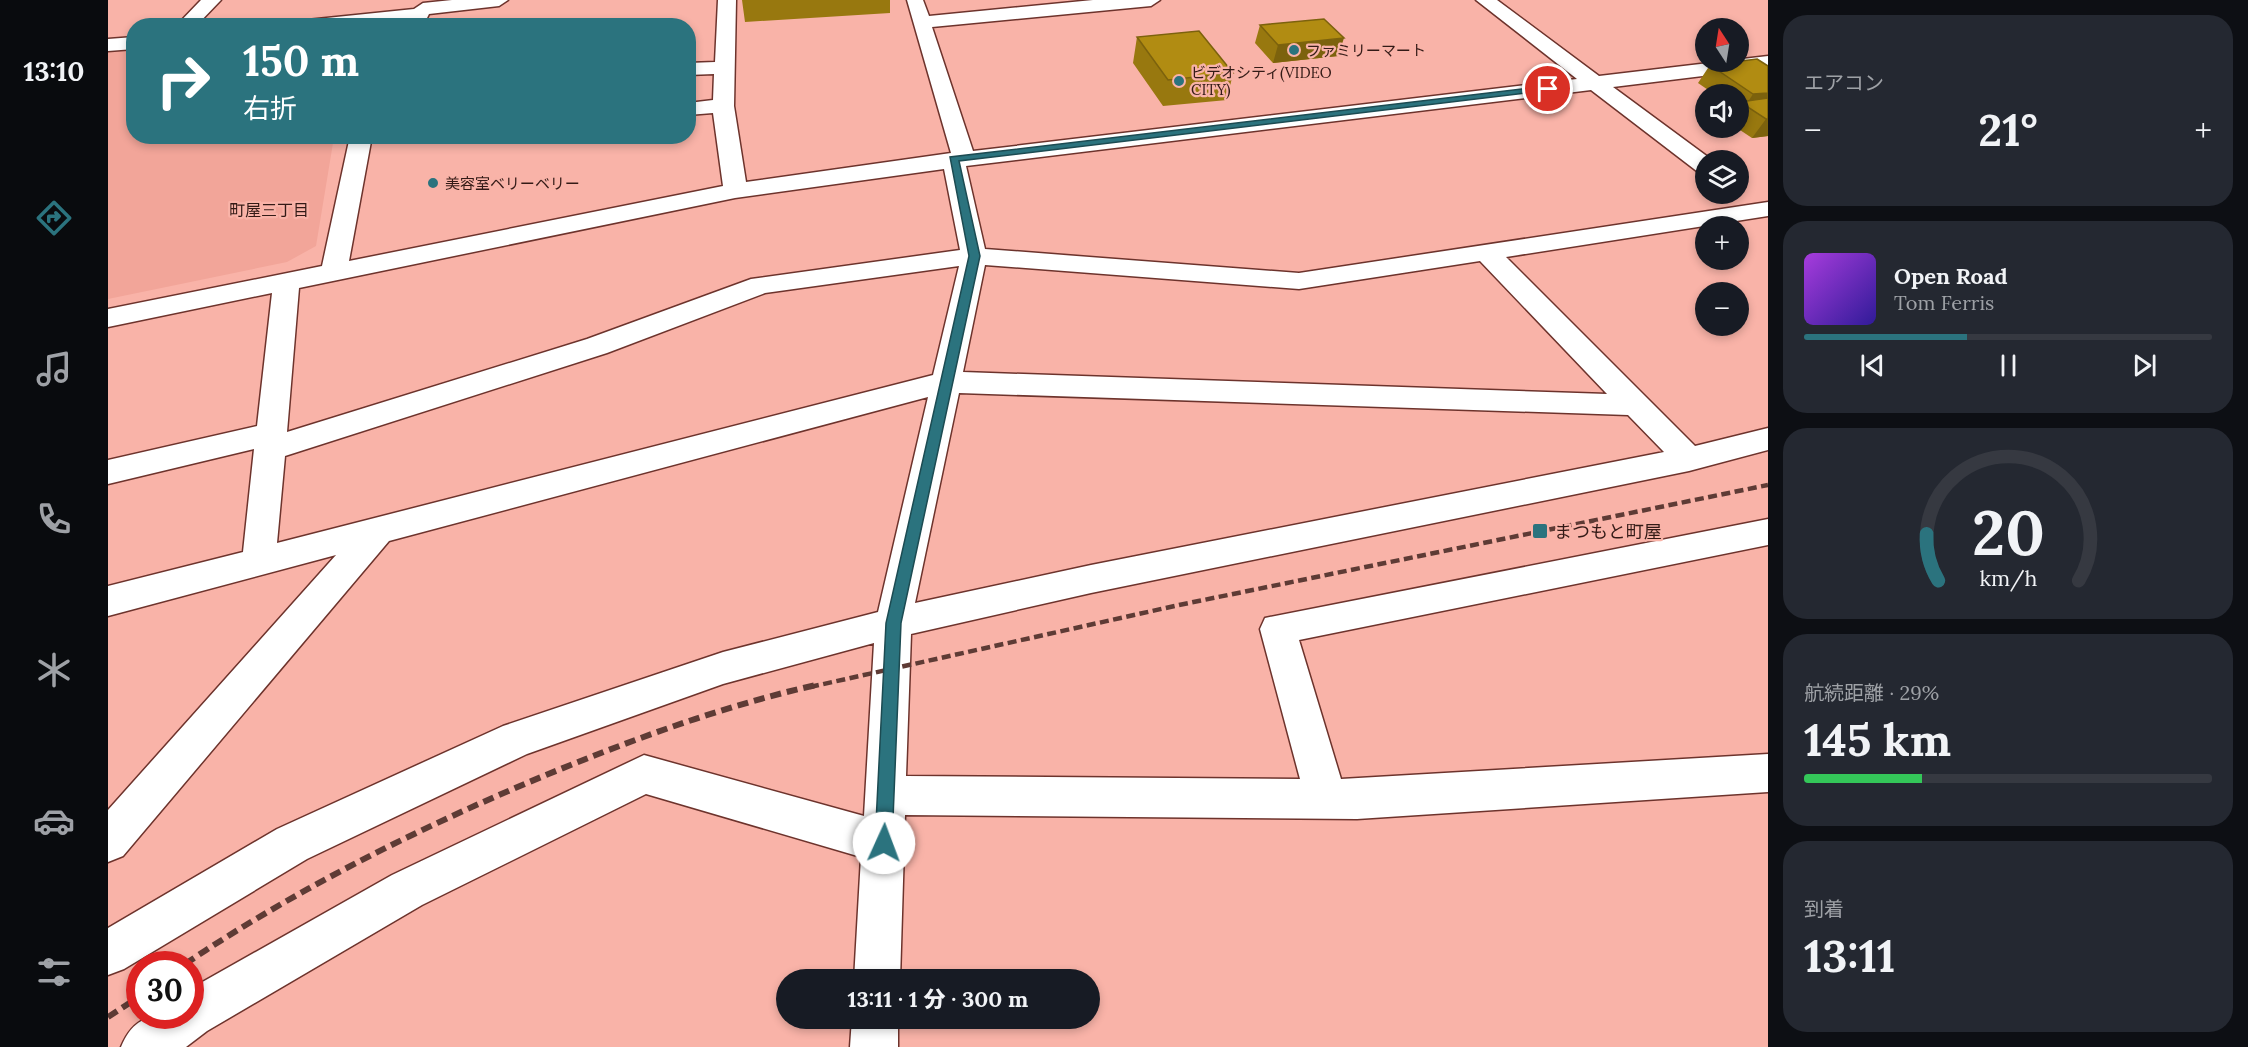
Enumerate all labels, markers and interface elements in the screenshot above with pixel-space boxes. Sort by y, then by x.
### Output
north arrow [1695,18,1749,72]
map controls [1695,18,1749,336]
text: 150 m [243,34,359,88]
place label: ファミリーマート [1306,41,1426,60]
icon: right [144,42,222,120]
marker: ファミリーマート [1287,43,1301,57]
text: 13:10 [24,54,84,88]
place label: ビデオシティ(VIDEO CITY) [1191,63,1332,100]
pin [1522,63,1573,114]
text: エアコン [1804,70,1884,95]
icon: arrive [1531,72,1564,105]
marker: ビデオシティ(VIDEO CITY) [1172,74,1186,88]
button: sound [1695,84,1749,138]
text: 右折 [243,91,297,125]
text: 21° [1978,101,2038,158]
text: − [1804,109,1822,151]
text: + [2194,109,2212,151]
button: layers [1695,150,1749,204]
place label: 美容室ベリーベリー [445,174,580,193]
marker: 美容室ベリーベリー [426,176,440,190]
icon: directions [33,197,75,239]
district label: 町屋三丁目 [229,200,309,220]
button: + [1695,216,1749,270]
text: Open Road [1894,262,2008,290]
button: − [1695,282,1749,336]
text: Tom Ferris [1894,290,1994,315]
icon: music [33,348,75,390]
icon: previous [1856,349,1889,382]
icon: pause [1992,349,2025,382]
icon: next [2128,349,2161,382]
text: 20 [1972,492,2044,572]
icon: phone [33,498,75,540]
place label: まつもと町屋 [1554,520,1662,543]
marker: まつもと町屋 [1531,522,1549,540]
text: km/h [1979,564,2037,592]
icon: climate [33,649,75,691]
text: 航続距離 · 29% [1804,680,1939,705]
text: 145 km [1804,711,1951,768]
icon: car [33,800,75,842]
position arrow [852,811,916,875]
text: 到着 [1804,896,1844,921]
text: 13:11 [1804,927,1895,984]
icon: filters [33,951,75,993]
speed limit sign: 30 [126,951,204,1029]
text: 13:11 · 1 分 · 300 m [848,985,1028,1013]

